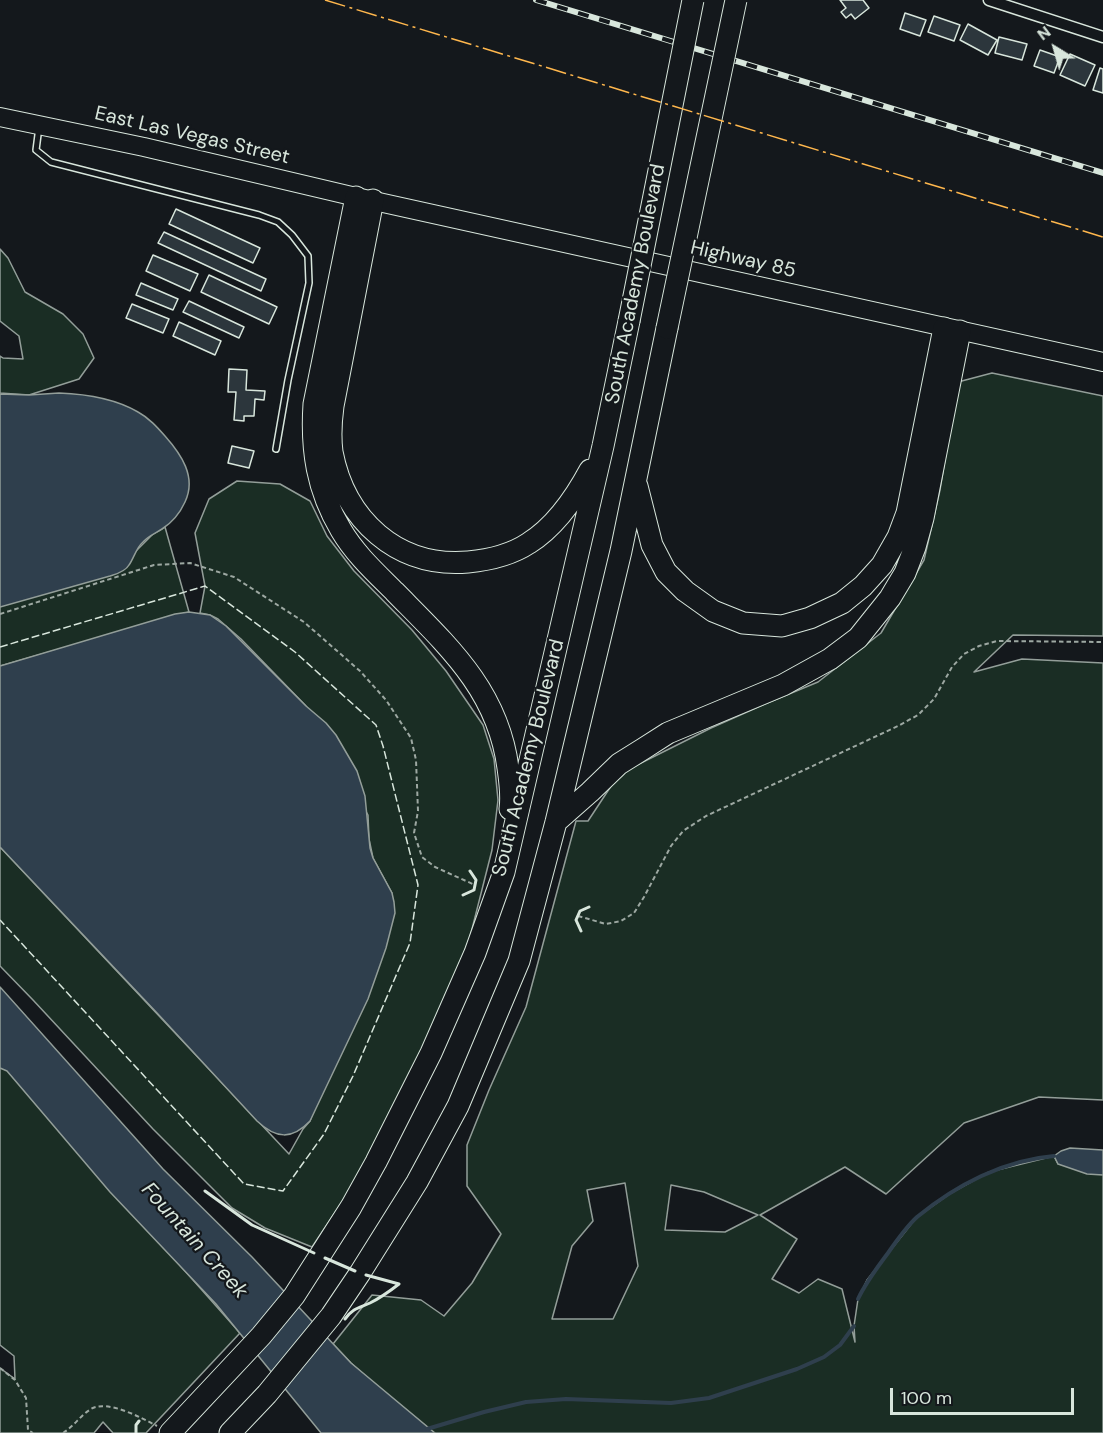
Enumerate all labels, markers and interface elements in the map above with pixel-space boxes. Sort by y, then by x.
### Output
north arrow [1025,18,1085,78]
text: N [1033,21,1055,45]
street label: East Las Vegas Street [92,102,292,170]
street label: South Academy Boulevard [601,162,671,406]
street label: Highway 85 [688,236,798,284]
street label: South Academy Boulevard [488,637,570,879]
water label: Fountain Creek [135,1178,253,1304]
scale bar [893,1376,1078,1414]
text: 100 m [901,1386,952,1410]

